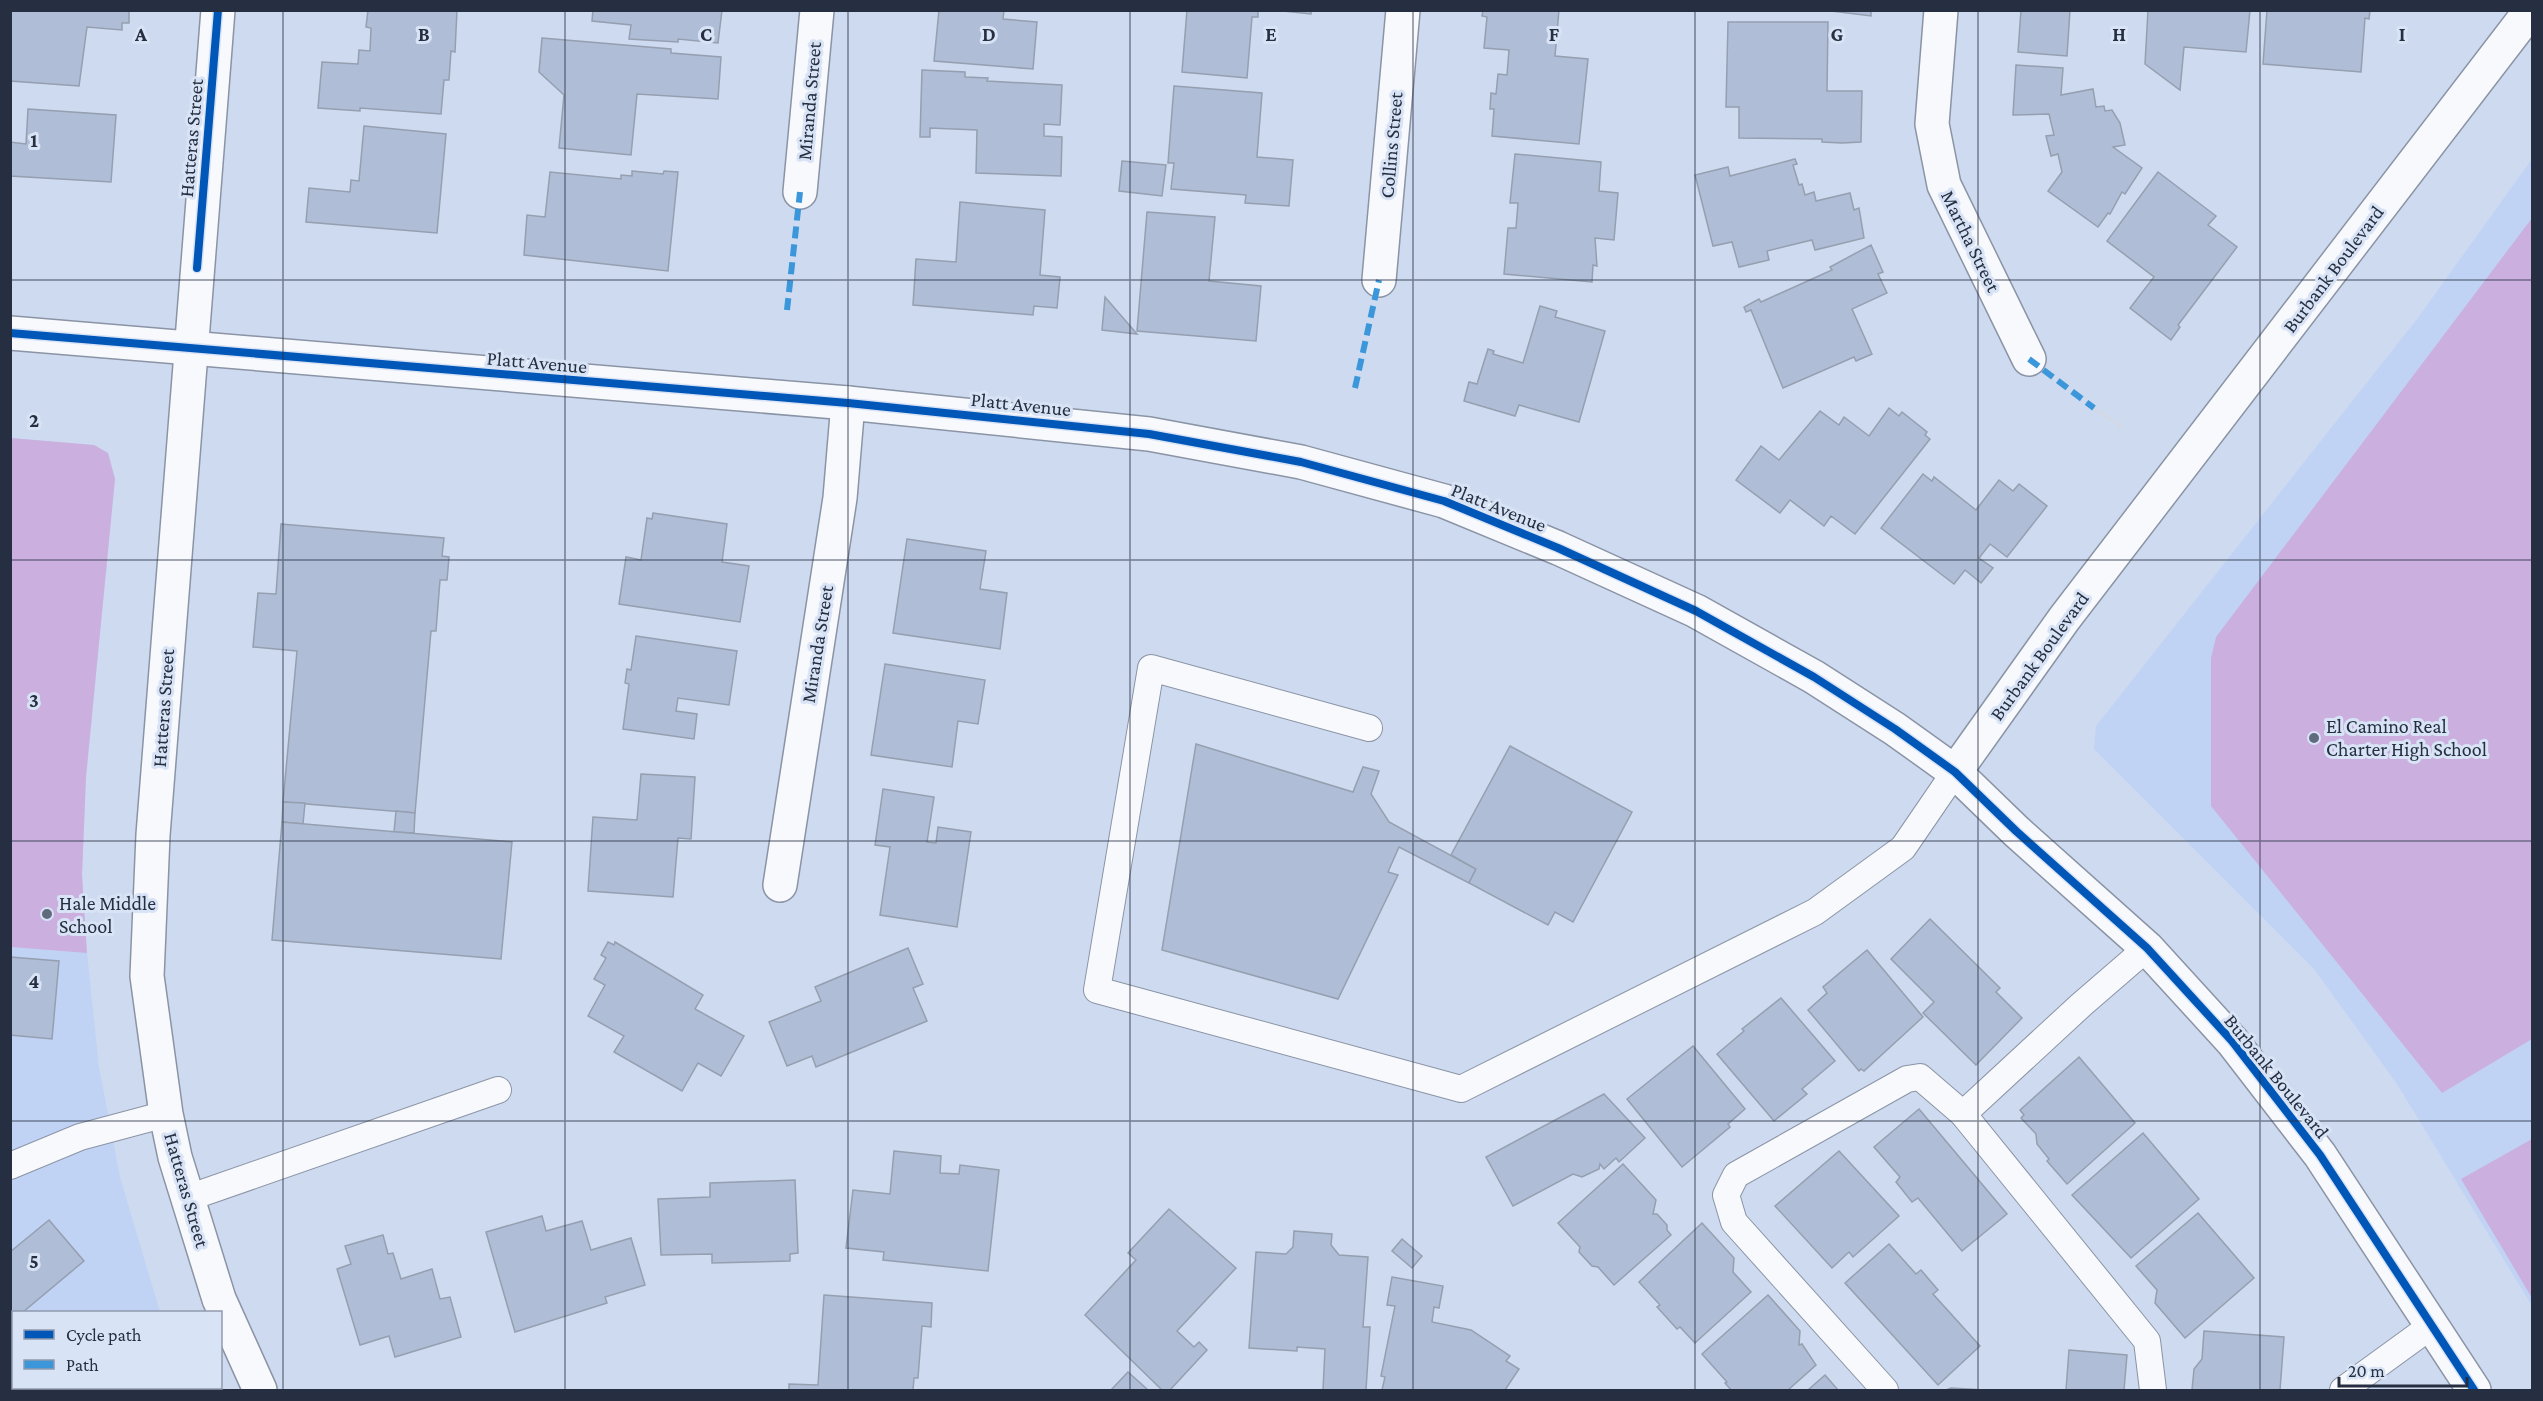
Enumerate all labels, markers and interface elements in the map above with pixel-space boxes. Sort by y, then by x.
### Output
text: A [134,23,148,45]
text: B [418,23,430,45]
text: C [700,23,712,45]
text: D [982,23,996,45]
text: E [1265,23,1277,45]
text: F [1549,23,1560,45]
text: G [1831,23,1844,45]
text: H [2112,23,2126,45]
text: I [2399,23,2406,45]
street label: Miranda Street [793,40,825,161]
street label: Hatteras Street [175,78,207,198]
street label: Collins Street [1375,91,1407,199]
text: 1 [30,129,38,151]
street label: Martha Street [1937,187,2005,296]
street label: Burbank Boulevard [2278,201,2388,337]
street label: Platt Avenue [486,347,588,377]
street label: Platt Avenue [970,388,1072,420]
text: 2 [29,409,39,431]
street label: Platt Avenue [1448,478,1550,536]
street label: Miranda Street [797,583,837,704]
street label: Burbank Boulevard [1985,587,2093,724]
street label: Hatteras Street [148,648,178,768]
text: 3 [29,689,39,711]
place label: El Camino Real Charter High School [2326,715,2487,761]
marker: El Camino Real Charter High School [2307,731,2321,745]
place label: Hale Middle School [59,892,156,937]
marker: Hale Middle School [40,907,54,921]
text: 4 [29,970,40,992]
street label: Burbank Boulevard [2220,1010,2334,1143]
street label: Hatteras Street [160,1130,214,1250]
text: 5 [29,1250,39,1272]
legend [12,1311,222,1389]
text: Cycle path [66,1325,142,1345]
scale bar [2339,1350,2466,1388]
text: Path [66,1355,99,1375]
text: 20 m [2348,1361,2385,1381]

